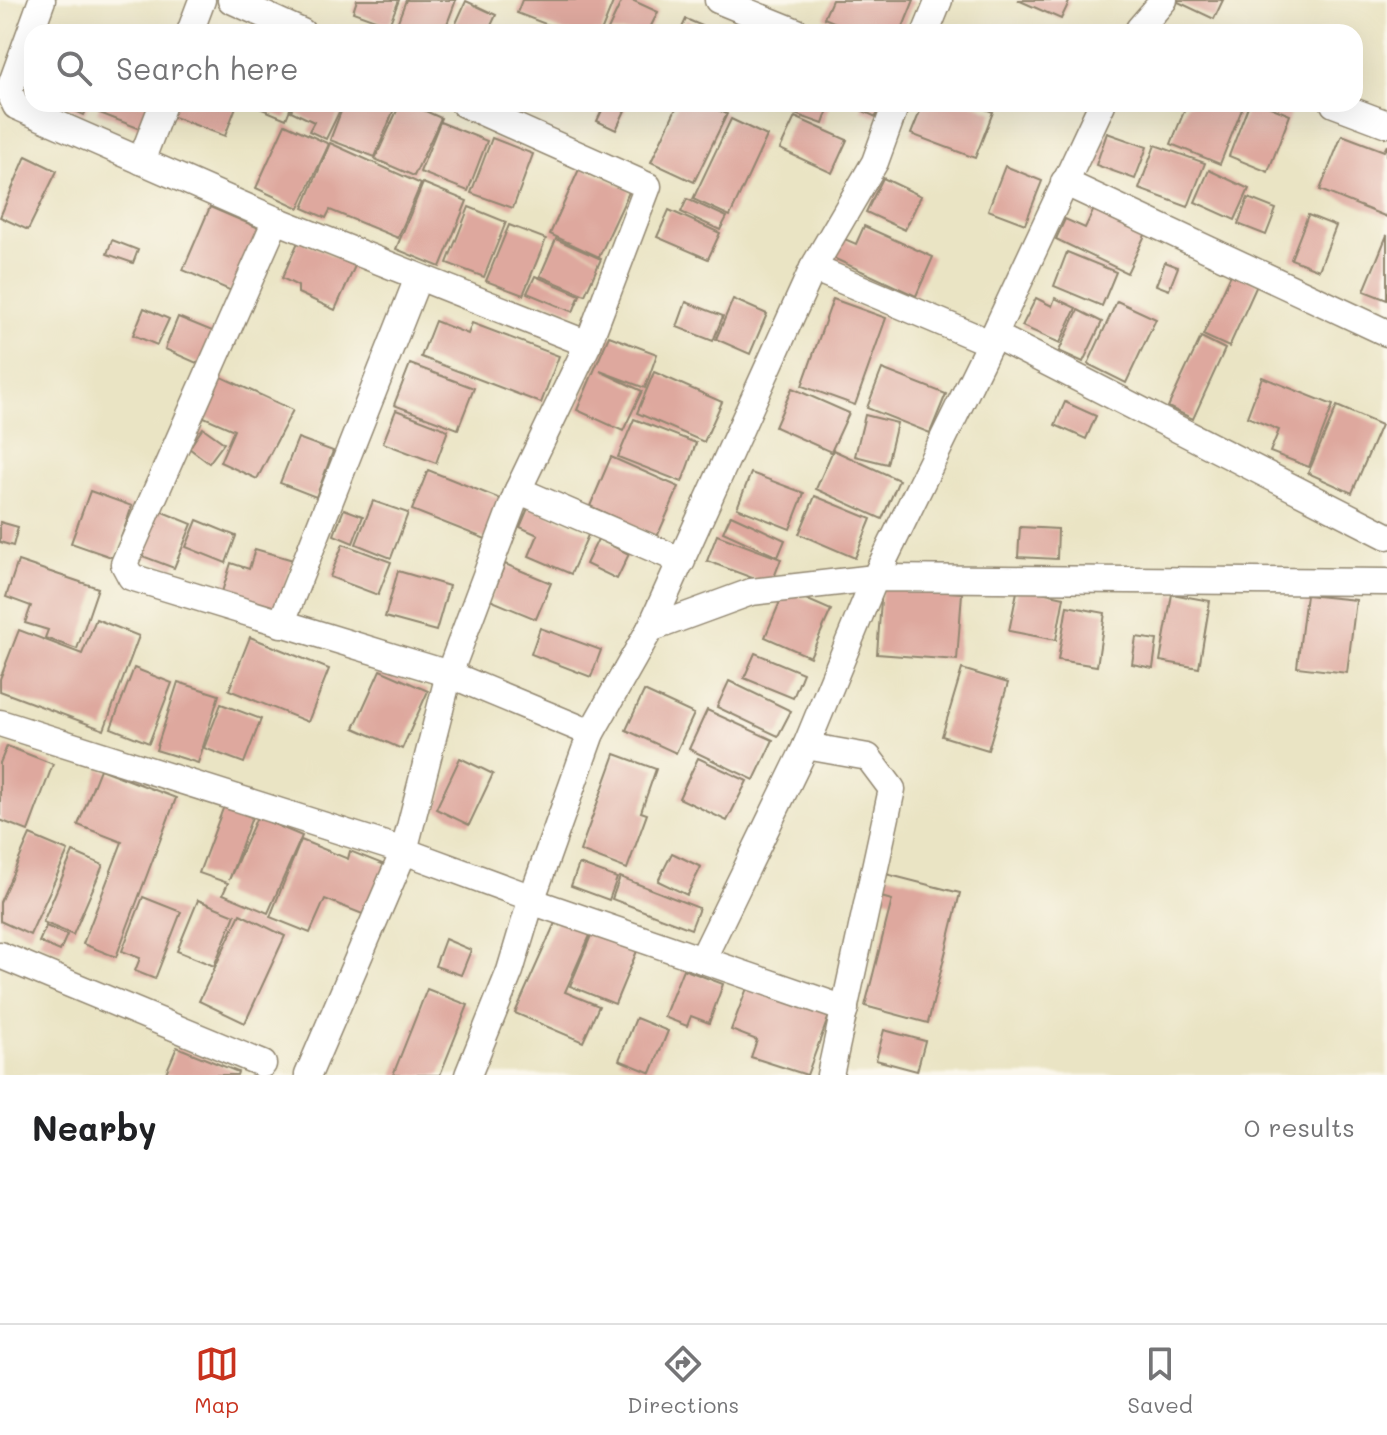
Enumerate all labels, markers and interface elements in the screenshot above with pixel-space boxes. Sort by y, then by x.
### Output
search box [24,24,1363,112]
icon: search [52,46,96,90]
text: Search here [116,48,299,88]
text: Nearby [32,1105,157,1150]
text: 0 results [1244,1110,1355,1144]
tab: Map [194,1342,239,1419]
tab: Directions [627,1342,739,1419]
tab: Saved [1128,1342,1193,1419]

